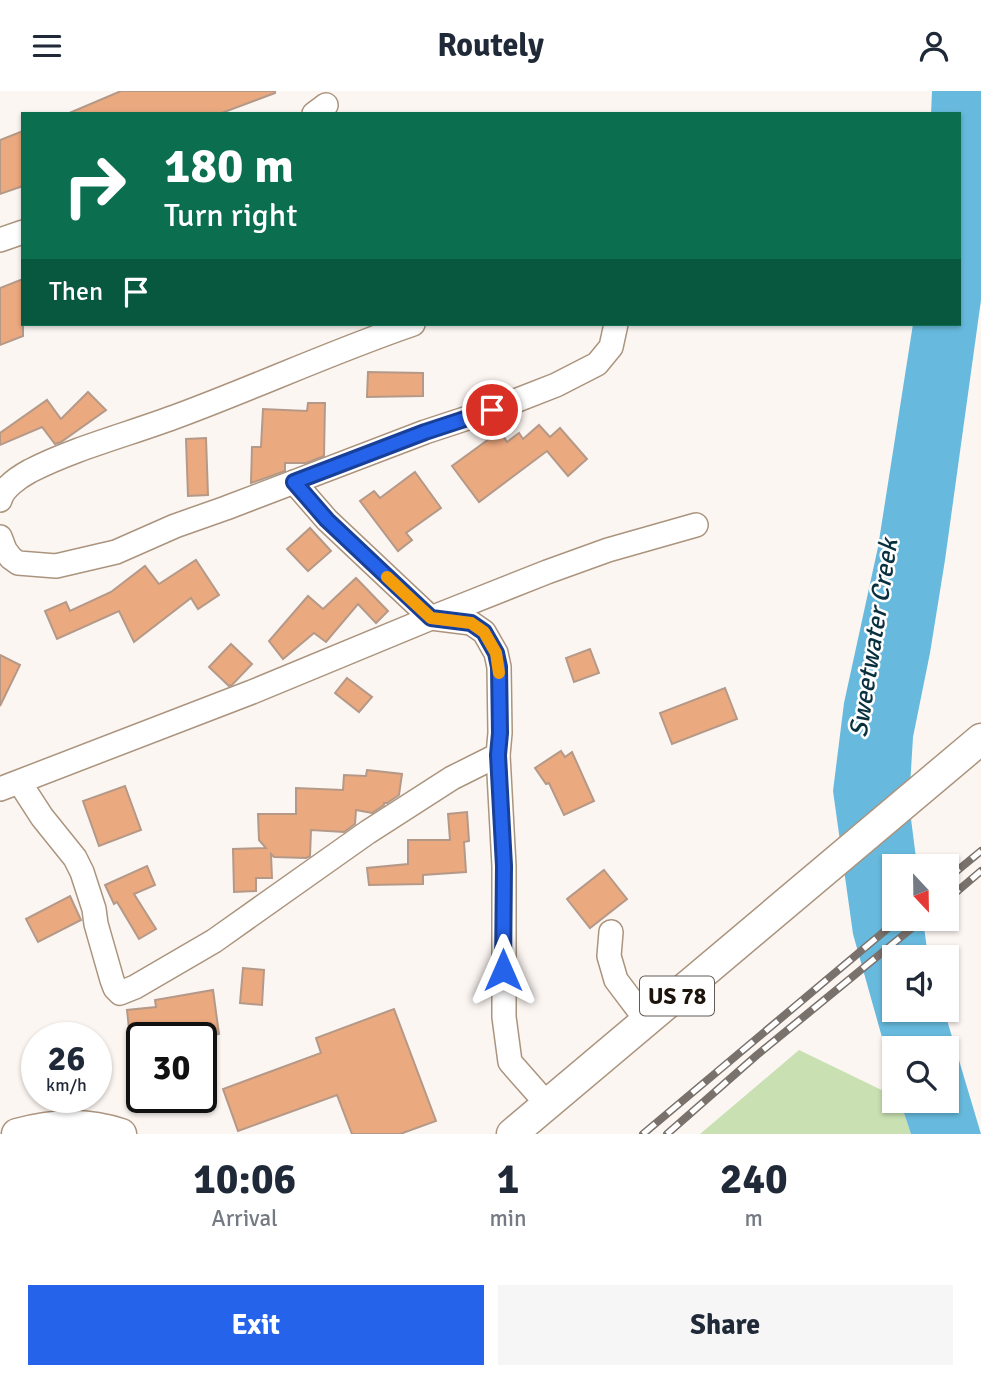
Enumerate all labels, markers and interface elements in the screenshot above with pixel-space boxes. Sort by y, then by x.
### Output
text: Routely [437,26,544,65]
icon: menu [28,27,66,65]
icon: person [915,27,953,65]
text: 180 m [164,136,294,196]
icon: right [49,140,140,231]
text: Turn right [164,196,297,235]
icon: arrive [117,273,155,311]
text: Then [49,276,103,308]
pin [462,380,522,440]
icon: arrive [473,391,511,429]
water label: Sweetwater Creek [843,535,906,739]
north arrow [882,854,959,931]
map controls [882,854,959,1113]
position arrow [466,933,540,1007]
button: sound [882,945,959,1022]
road number: US 78 [640,976,714,1015]
speed limit sign: 30 [126,1022,217,1113]
button: search [882,1036,959,1113]
text: 26 [48,1037,85,1080]
text: km/h [46,1074,87,1096]
text: 10:06 [193,1154,296,1205]
text: 1 [497,1154,519,1205]
text: 240 [720,1154,788,1205]
text: Arrival [212,1204,278,1233]
text: min [489,1204,527,1233]
text: m [745,1204,763,1233]
button: Exit [28,1285,484,1365]
button: Share [498,1285,953,1365]

